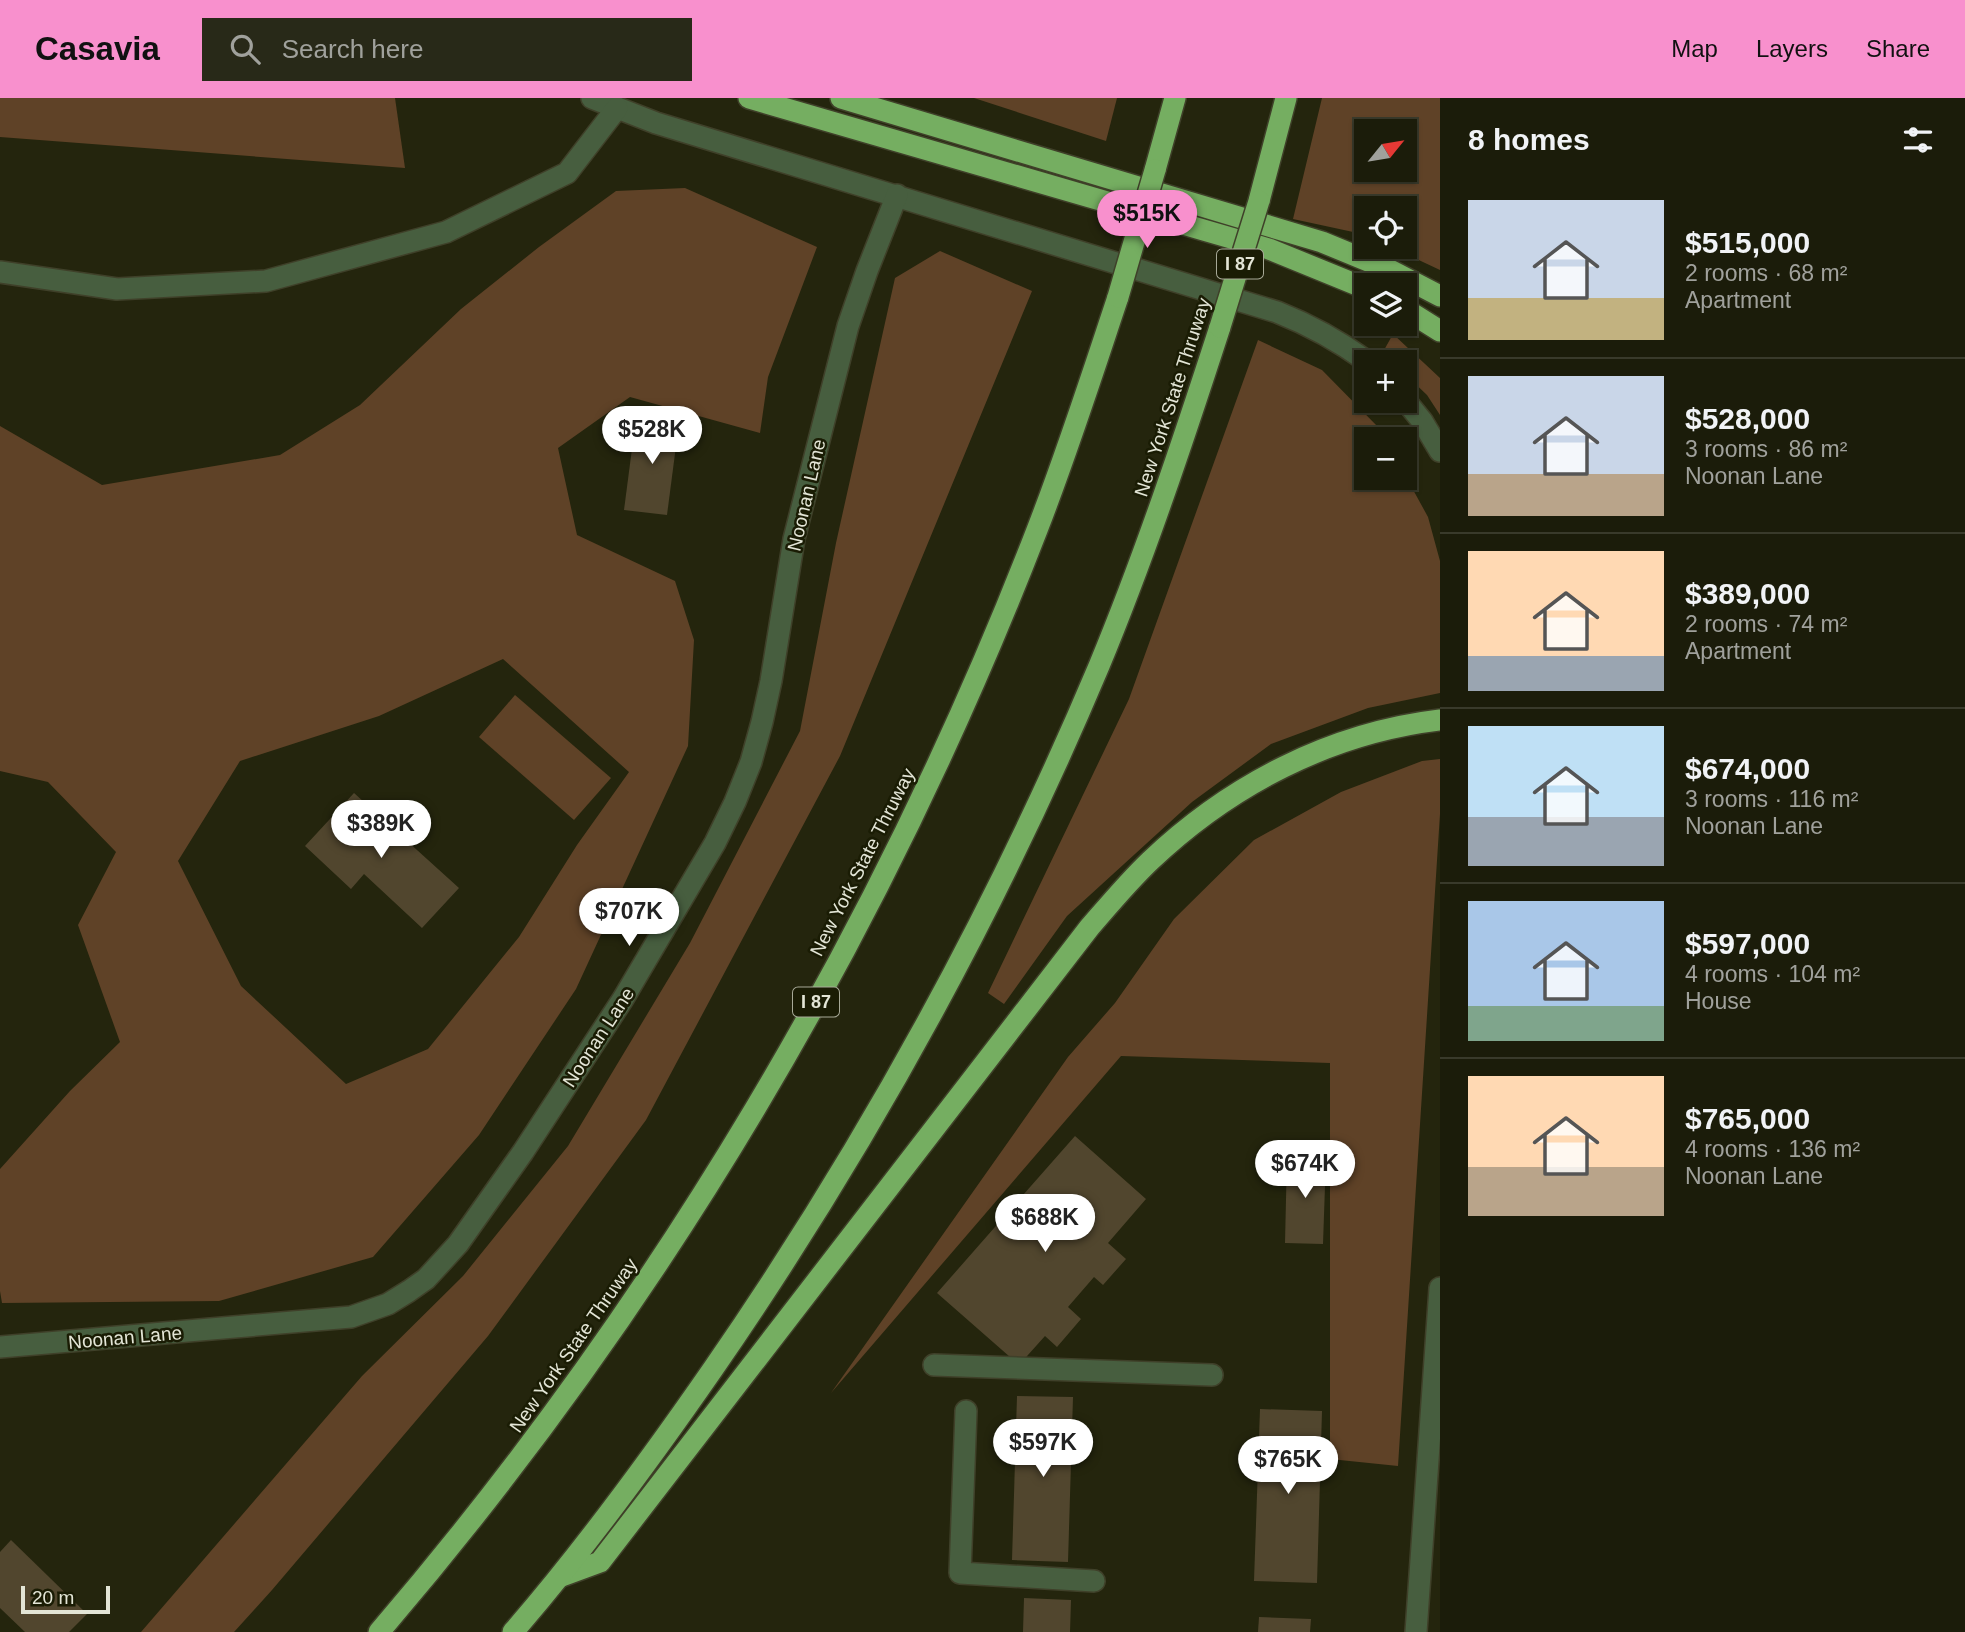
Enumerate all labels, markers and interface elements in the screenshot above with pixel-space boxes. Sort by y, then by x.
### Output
search box [202,18,692,81]
text: Casavia [35,30,160,67]
icon: search [226,30,264,68]
text: Search here [282,34,423,64]
text: Map [1671,35,1718,62]
text: Layers [1756,35,1828,62]
text: Share [1866,35,1930,62]
north arrow [1354,119,1418,182]
map controls [1354,119,1417,490]
icon: filters [1899,121,1937,159]
text: 8 homes [1468,123,1590,156]
pin: $515K [1098,190,1196,250]
button: locate [1354,196,1417,259]
text: $515K [1113,200,1181,226]
text: $515,000 [1685,226,1810,259]
icon: home [1524,228,1608,312]
road number: I 87 [1217,250,1263,279]
text: 2 rooms · 68 m² [1685,260,1847,286]
button: layers [1354,273,1417,336]
text: Apartment [1685,287,1791,313]
street label: New York State Thruway [1130,295,1215,499]
button: + [1354,350,1417,413]
text: $528,000 [1685,402,1810,435]
icon: home [1524,404,1608,488]
pin: $528K [603,406,701,466]
text: $528K [618,416,686,442]
button: − [1354,427,1417,490]
text: 3 rooms · 86 m² [1685,436,1847,462]
street label: Noonan Lane [783,437,830,553]
text: Noonan Lane [1685,463,1823,489]
text: $389,000 [1685,577,1810,610]
icon: home [1524,579,1608,663]
text: 2 rooms · 74 m² [1685,611,1847,637]
text: Apartment [1685,638,1791,664]
text: $674,000 [1685,752,1810,785]
icon: home [1524,754,1608,838]
street label: New York State Thruway [806,764,919,960]
text: 3 rooms · 116 m² [1685,786,1858,812]
pin: $389K [332,800,430,860]
text: $389K [347,810,415,836]
text: Noonan Lane [1685,813,1823,839]
pin: $707K [580,888,678,948]
text: $707K [595,898,663,924]
text: $597,000 [1685,927,1810,960]
icon: home [1524,929,1608,1013]
text: 4 rooms · 104 m² [1685,961,1860,987]
street label: Noonan Lane [559,984,638,1091]
road number: I 87 [793,988,839,1016]
text: House [1685,988,1751,1014]
text: $765,000 [1685,1102,1810,1135]
icon: home [1524,1104,1608,1188]
text: 4 rooms · 136 m² [1685,1136,1860,1162]
pin: $674K [1256,1140,1354,1200]
text: $674K [1271,1150,1339,1176]
text: Noonan Lane [1685,1163,1823,1189]
pin: $688K [996,1194,1094,1254]
text: $688K [1011,1204,1079,1230]
street label: New York State Thruway [505,1254,642,1436]
street label: Noonan Lane [67,1322,183,1353]
pin: $597K [994,1420,1092,1479]
text: $597K [1009,1429,1077,1455]
pin: $765K [1239,1436,1337,1496]
text: $765K [1254,1446,1322,1472]
scale bar [21,1583,110,1615]
text: 20 m [32,1587,74,1608]

